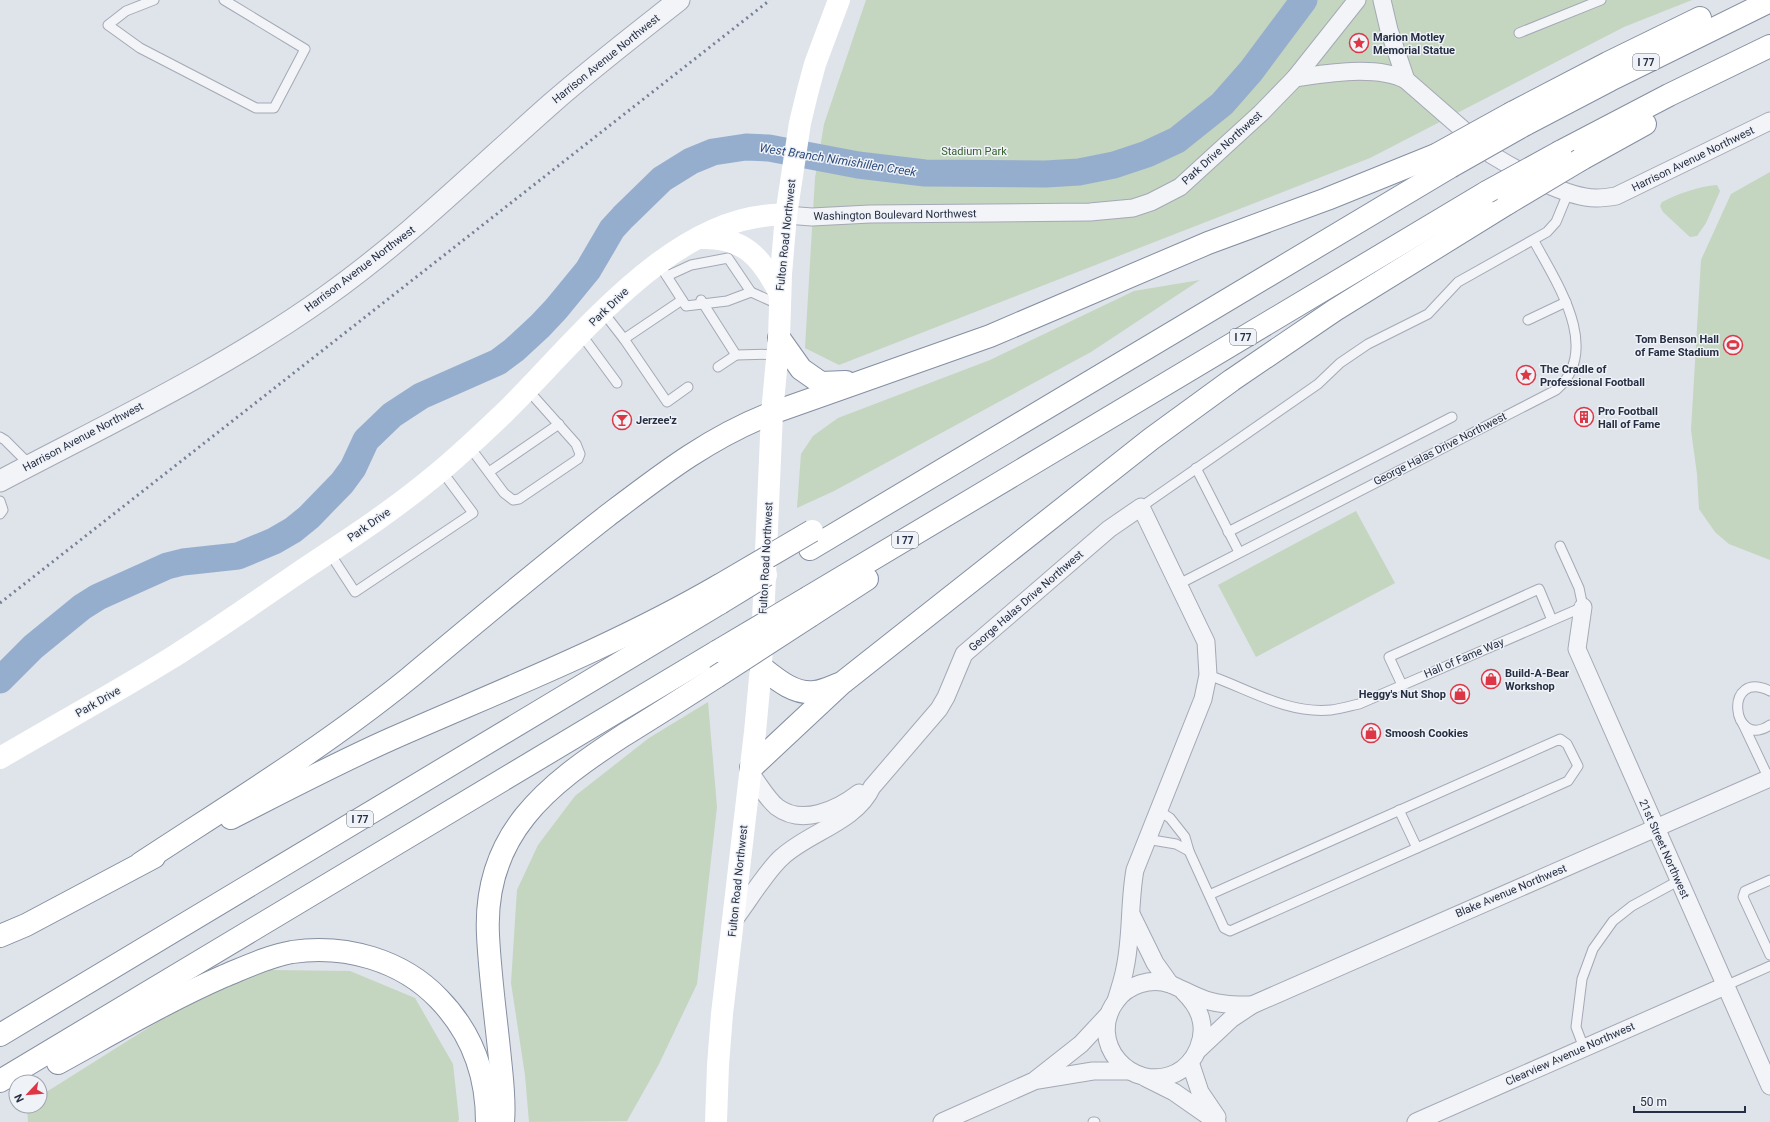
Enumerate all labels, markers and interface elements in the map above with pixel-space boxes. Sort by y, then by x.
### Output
street label: Harrison Avenue Northwest [550,11,663,106]
place label: Marion Motley Memorial Statue [1373,31,1455,57]
place icon: Marion Motley Memorial Statue [1348,32,1370,54]
road number: I 77 [1633,54,1659,70]
street label: Park Drive Northwest [1179,108,1265,187]
street label: Harrison Avenue Northwest [1630,123,1757,194]
water label: West Branch Nimishillen Creek [759,141,918,179]
park label: Stadium Park [941,145,1007,158]
street label: Fulton Road Northwest [774,178,798,292]
street label: Washington Boulevard Northwest [813,207,977,223]
street label: Harrison Avenue Northwest [302,223,418,315]
street label: Park Drive [587,285,631,329]
road number: I 77 [1230,329,1256,345]
place label: Tom Benson Hall of Fame Stadium [1635,333,1719,359]
sports icon: Tom Benson Hall of Fame Stadium [1722,334,1744,356]
place label: The Cradle of Professional Football [1540,363,1645,389]
place icon: The Cradle of Professional Football [1515,364,1537,386]
street label: Harrison Avenue Northwest [21,399,146,474]
place label: Pro Football Hall of Fame [1598,405,1660,431]
building icon: Pro Football Hall of Fame [1573,406,1595,428]
bar icon: Jerzee'z [611,409,633,431]
street label: George Halas Drive Northwest [1371,410,1509,488]
place label: Jerzee'z [636,414,677,427]
street label: Fulton Road Northwest [757,501,775,614]
street label: Park Drive [345,505,393,545]
road number: I 77 [892,532,918,548]
street label: George Halas Drive Northwest [966,547,1086,654]
street label: Hall of Fame Way [1422,635,1507,681]
place label: Build-A-Bear Workshop [1505,667,1569,693]
shop icon: Build-A-Bear Workshop [1480,668,1502,690]
shop icon: Heggy's Nut Shop [1449,683,1471,705]
street label: Park Drive [73,684,123,720]
place label: Heggy's Nut Shop [1359,688,1446,701]
shop icon: Smoosh Cookies [1360,722,1382,744]
place label: Smoosh Cookies [1385,727,1469,740]
street label: 21st Street Northwest [1636,797,1692,901]
road number: I 77 [347,811,373,827]
street label: Fulton Road Northwest [726,824,750,938]
street label: Blake Avenue Northwest [1454,862,1569,920]
street label: Clearview Avenue Northwest [1503,1019,1637,1088]
north arrow [8,1074,48,1114]
scale bar [1634,1088,1745,1114]
text: N [12,1092,27,1105]
text: 50 m [1640,1095,1667,1109]

